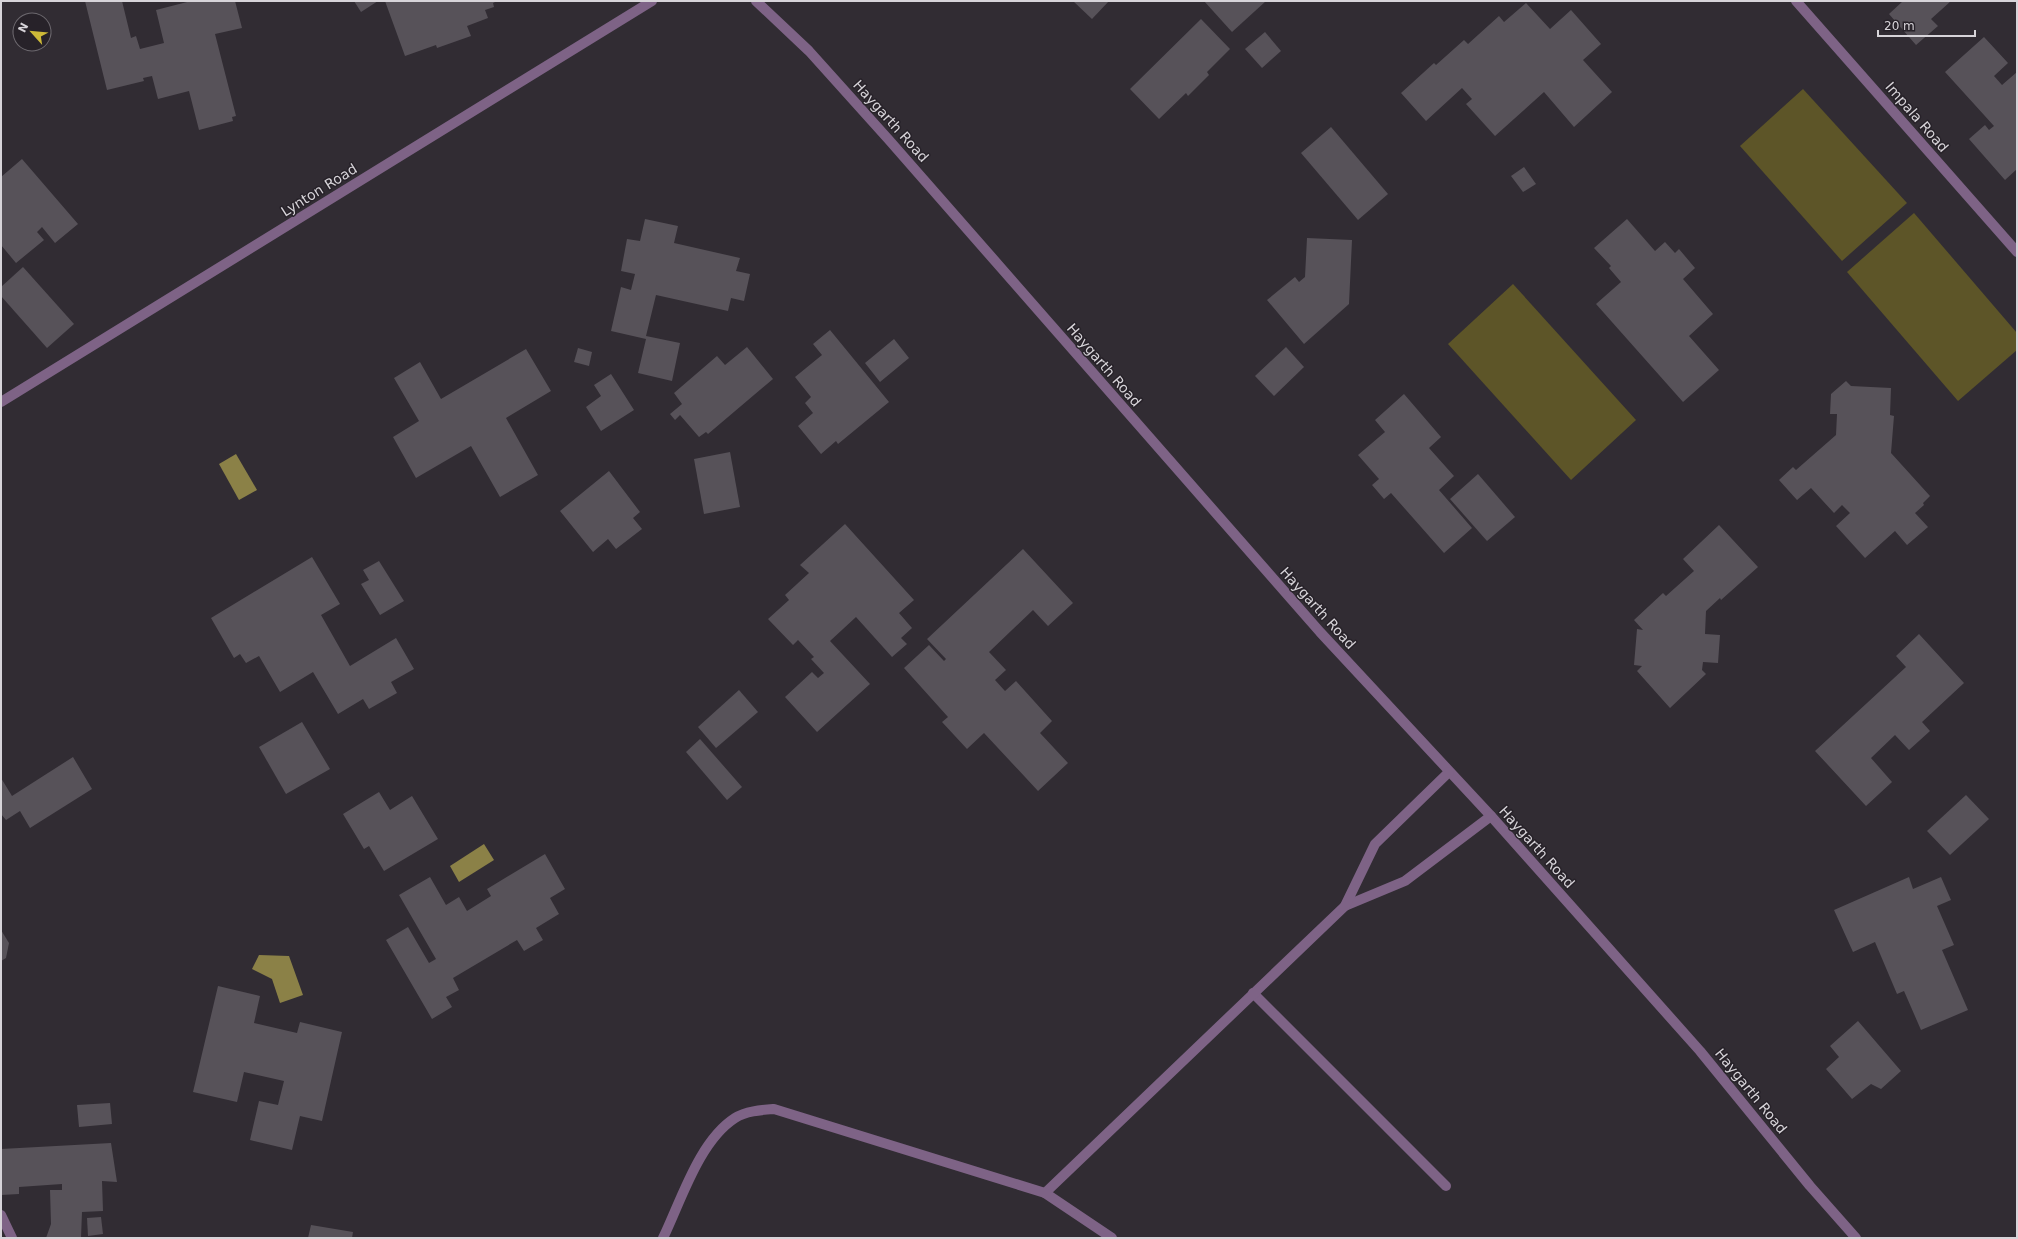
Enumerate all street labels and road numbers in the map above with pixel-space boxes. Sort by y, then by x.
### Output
street label: Haygarth Road [850,77,932,165]
street label: Impala Road [1882,79,1952,155]
street label: Lynton Road [278,160,360,220]
street label: Haygarth Road [1064,320,1144,410]
street label: Haygarth Road [1277,564,1359,652]
street label: Haygarth Road [1496,803,1578,891]
street label: Haygarth Road [1712,1045,1790,1137]

